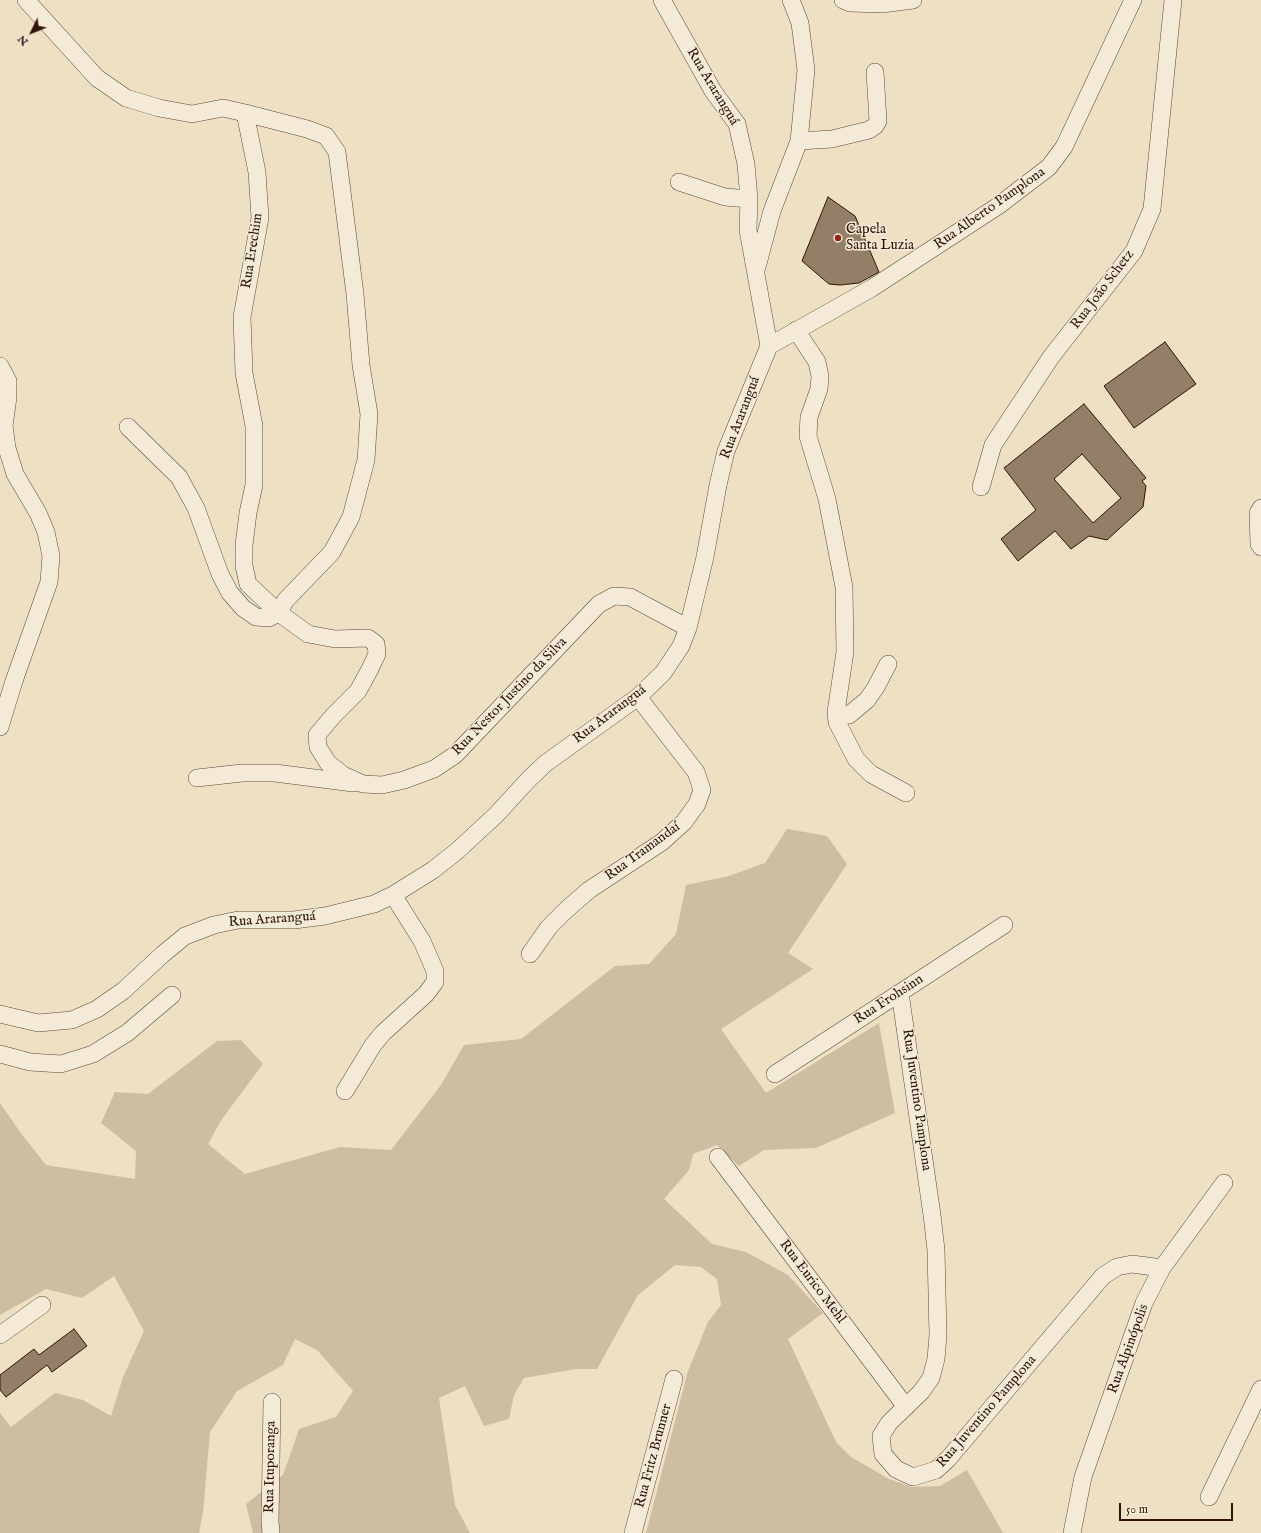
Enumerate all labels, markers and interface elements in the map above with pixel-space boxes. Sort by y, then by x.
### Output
north arrow [12,12,52,52]
text: N [15,32,32,48]
street label: Rua Araranguá [682,45,742,129]
street label: Rua Alberto Pamplona [931,164,1049,254]
street label: Rua Erechim [239,212,267,290]
place label: Capela Santa Luzia [846,222,914,254]
marker: Capela Santa Luzia [833,233,843,243]
street label: Rua João Schetz [1068,247,1138,333]
street label: Rua Araranguá [718,374,764,462]
street label: Rua Nestor Justino da Silva [449,634,571,760]
street label: Rua Araranguá [570,682,650,748]
street label: Rua Tramandaí [602,819,684,885]
street label: Rua Araranguá [228,909,316,931]
street label: Rua Frohsinn [851,971,927,1029]
street label: Rua Juventino Pamplona [898,1028,934,1172]
street label: Rua Eurico Mehl [775,1237,849,1327]
street label: Rua Alpinópolis [1105,1302,1153,1396]
street label: Rua Juventino Pamplona [934,1352,1040,1472]
street label: Rua Fritz Brunner [632,1402,676,1510]
street label: Rua Ituporanga [262,1421,280,1513]
scale bar [1121,1495,1235,1521]
text: 50 m [1126,1502,1148,1517]

